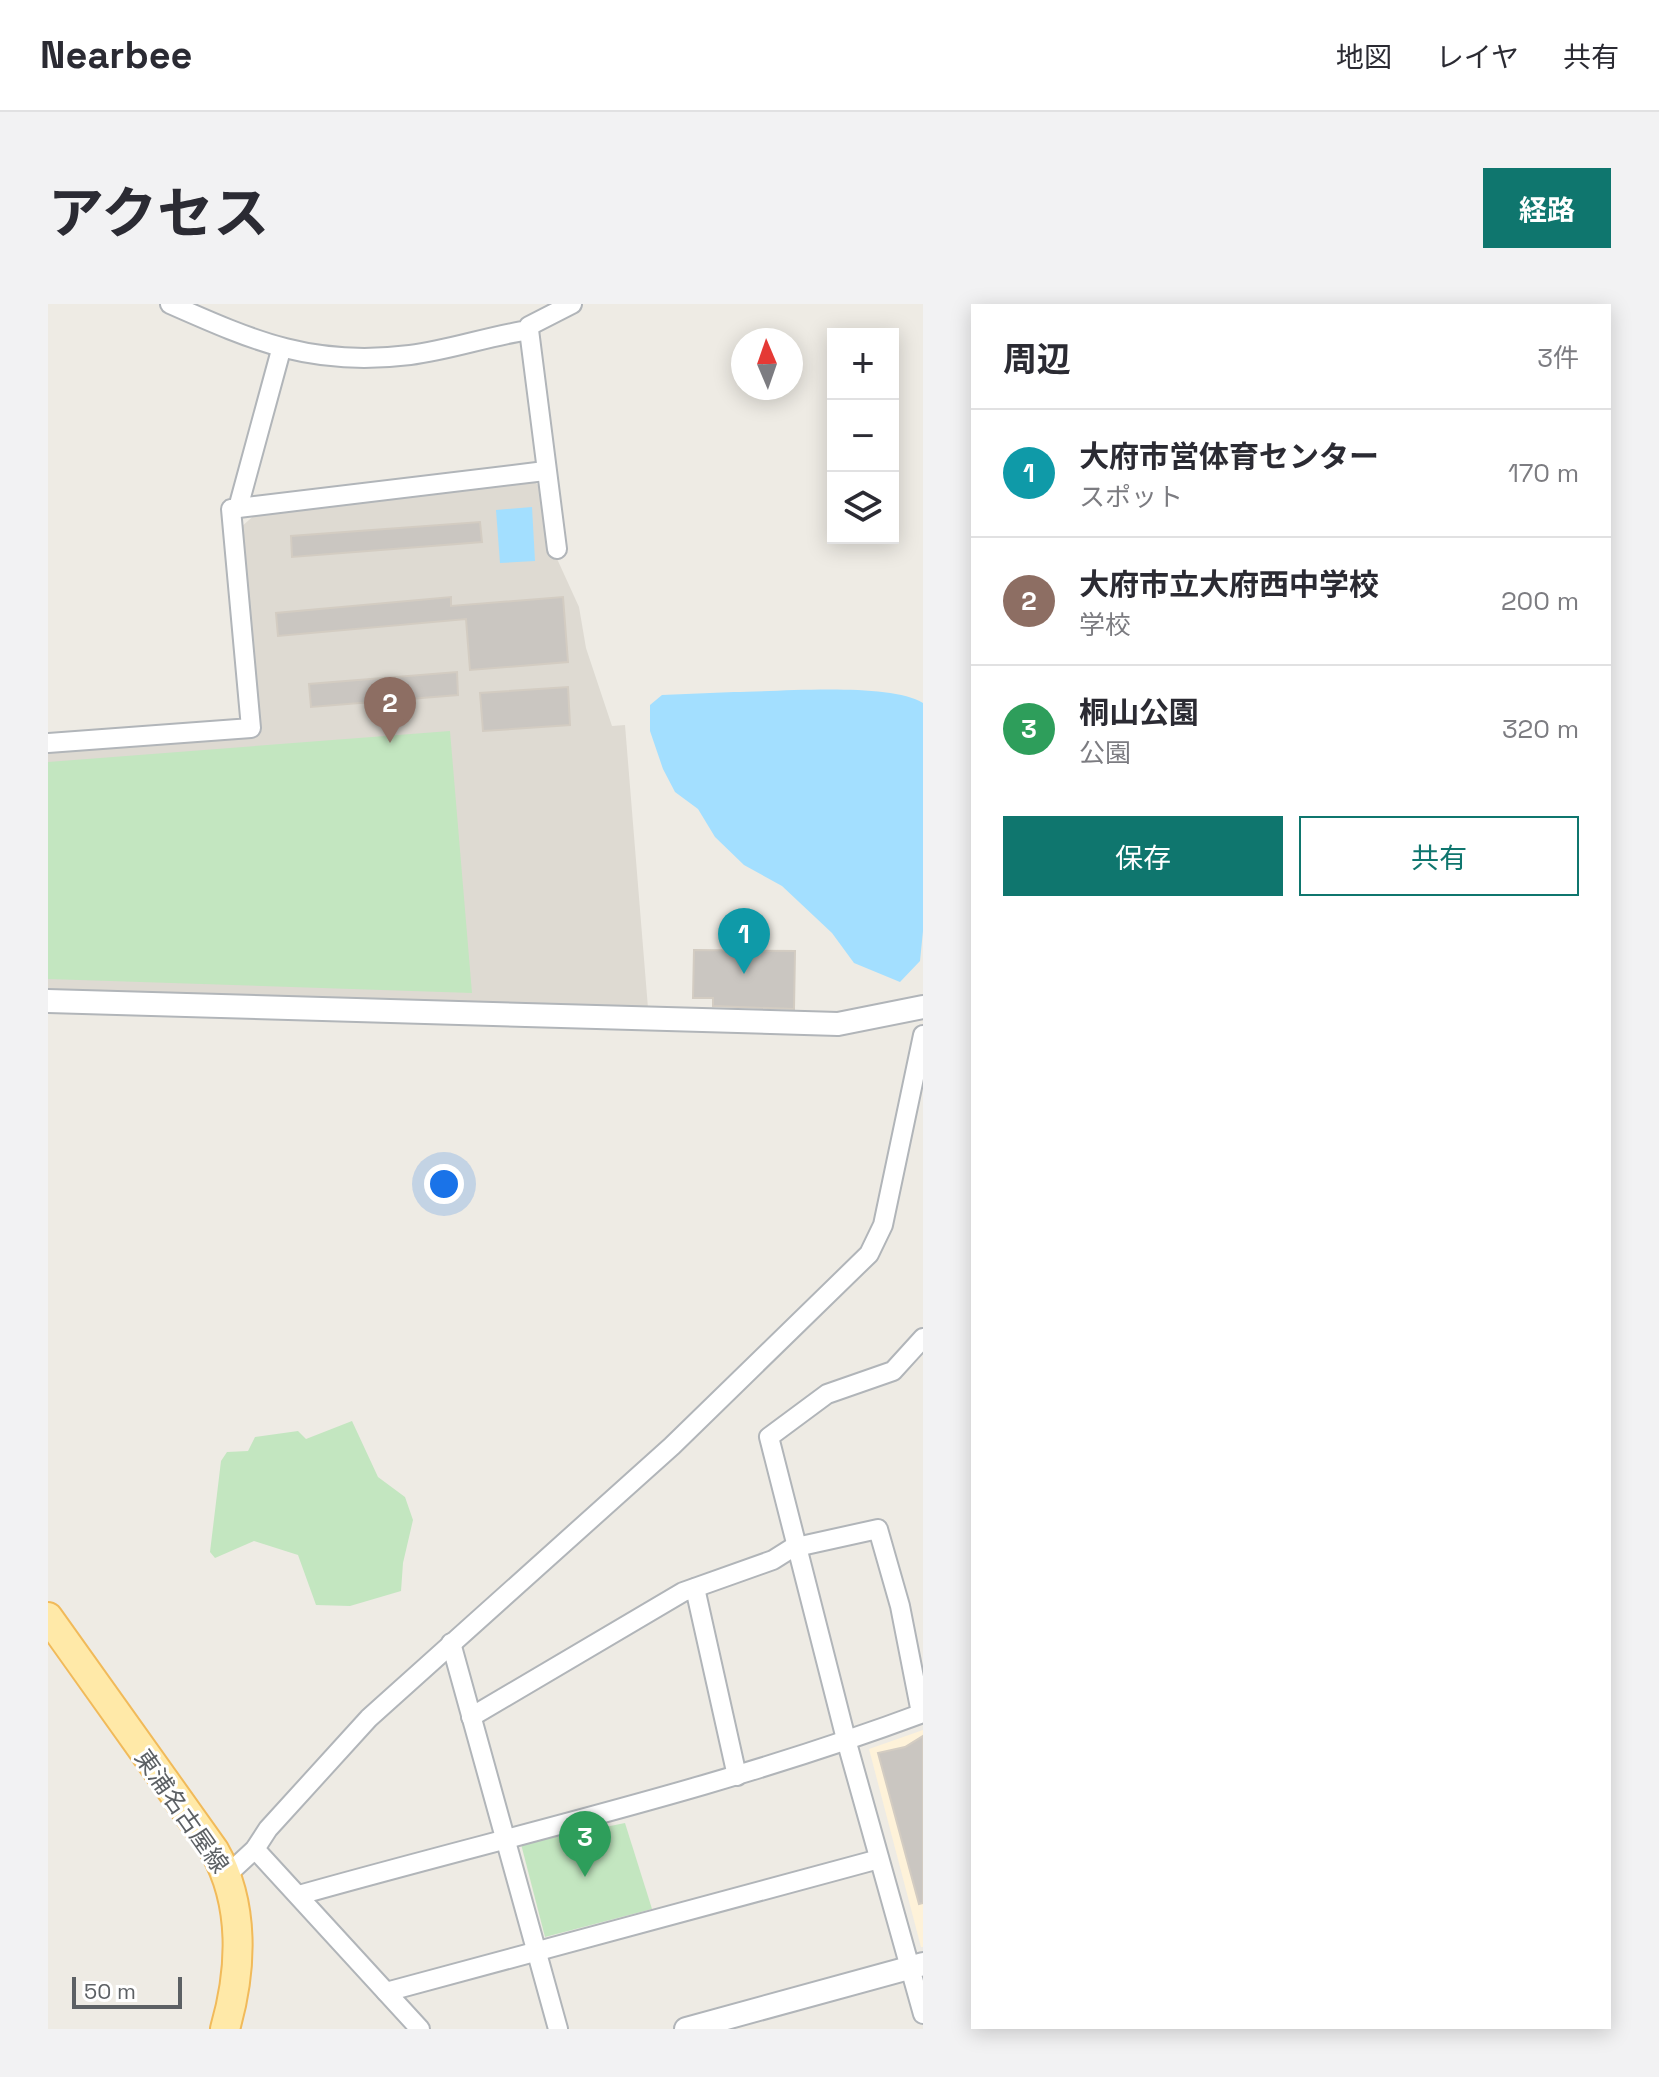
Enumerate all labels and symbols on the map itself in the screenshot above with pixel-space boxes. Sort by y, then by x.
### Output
north arrow [731,328,803,400]
pin: 2 [364,677,416,743]
pin: 1 [718,908,770,974]
your location [424,1164,464,1204]
street label: 東浦名古屋線 [128,1743,236,1879]
pin: 3 [559,1811,611,1877]
scale bar [72,1973,182,2009]

